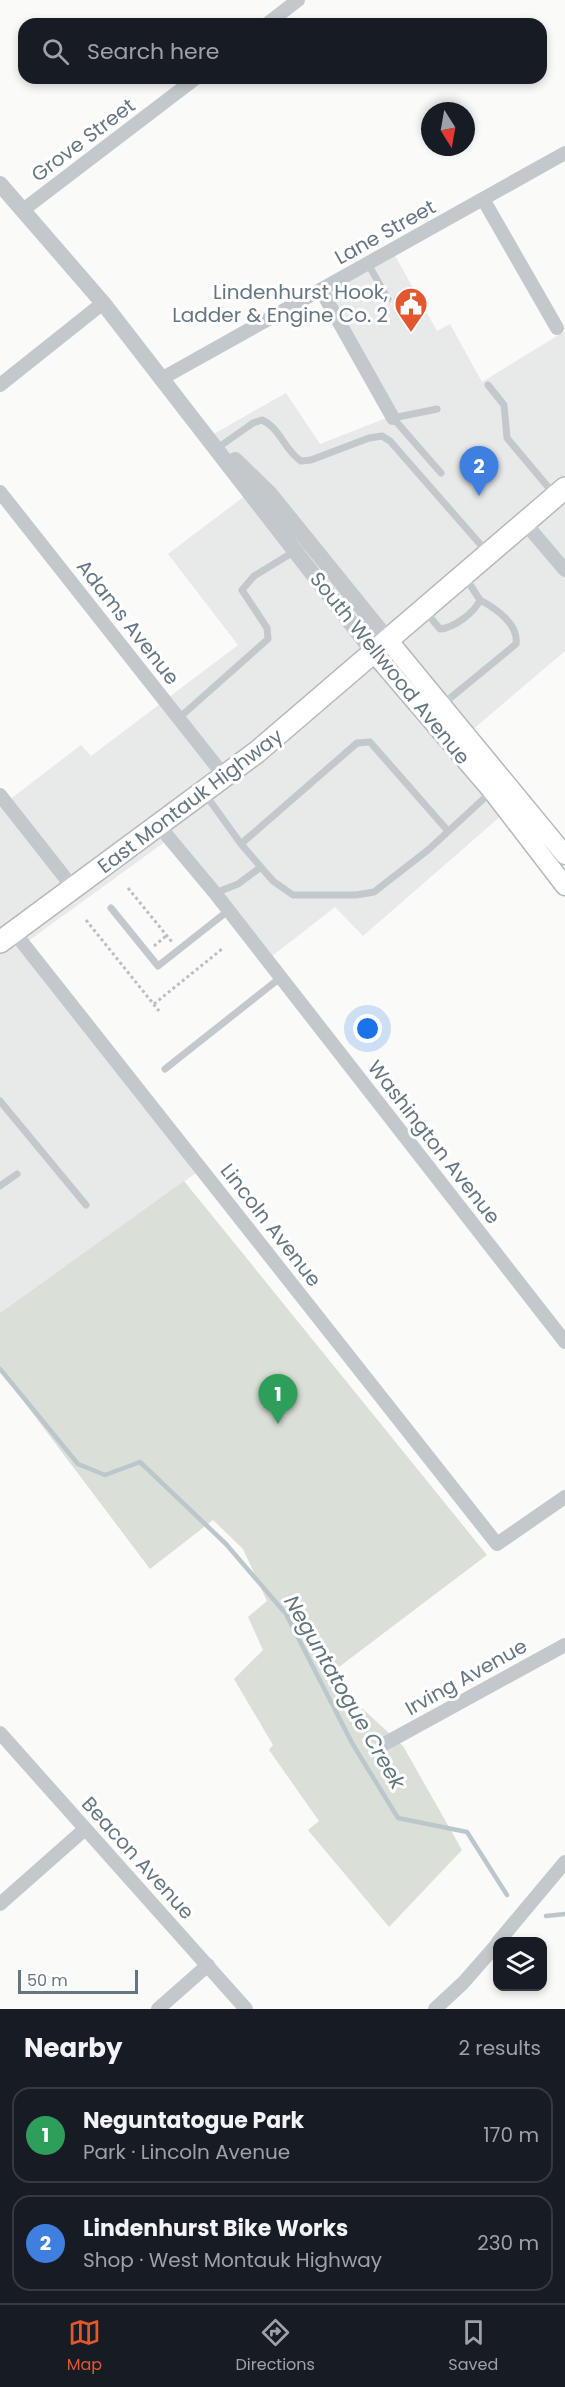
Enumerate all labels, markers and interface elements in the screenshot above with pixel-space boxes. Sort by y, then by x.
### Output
search box [18,18,547,84]
icon: search [39,35,72,68]
text: Search here [87,36,220,67]
street label: Grove Street [25,92,141,188]
north arrow [421,102,475,156]
street label: Lane Street [330,193,440,271]
place label: Lindenhurst Hook, Ladder & Engine Co. 2 [172,278,388,329]
public building icon: Lindenhurst Hook, Ladder & Engine Co. 2 [393,286,429,333]
pin: 2 [460,446,498,496]
street label: Adams Avenue [70,553,186,691]
street label: South Wellwood Avenue [303,566,477,770]
street label: East Montauk Highway [92,722,288,880]
your location [353,1014,382,1043]
street label: Washington Avenue [361,1054,507,1230]
street label: Lincoln Avenue [214,1157,328,1293]
pin: 1 [258,1374,298,1424]
water label: Neguntatogue Creek [278,1590,413,1795]
street label: Irving Avenue [400,1632,532,1722]
street label: Beacon Avenue [75,1791,201,1925]
map controls [493,1937,547,1991]
button: layers [493,1937,547,1991]
scale bar [18,1967,138,1994]
text: 50 m [27,1969,68,1992]
text: Nearby [24,2030,122,2066]
text: 2 results [458,2034,541,2062]
text: Neguntatogue Park [83,2105,304,2136]
text: 1 [42,2121,49,2149]
text: 170 m [483,2121,539,2149]
text: Park · Lincoln Avenue [83,2138,290,2166]
text: Lindenhurst Bike Works [83,2213,348,2244]
text: 2 [40,2229,51,2257]
text: 230 m [477,2229,539,2257]
text: Shop · West Montauk Highway [83,2246,382,2274]
tab: Map [67,2316,102,2377]
tab: Directions [236,2316,315,2377]
tab: Saved [448,2316,498,2377]

